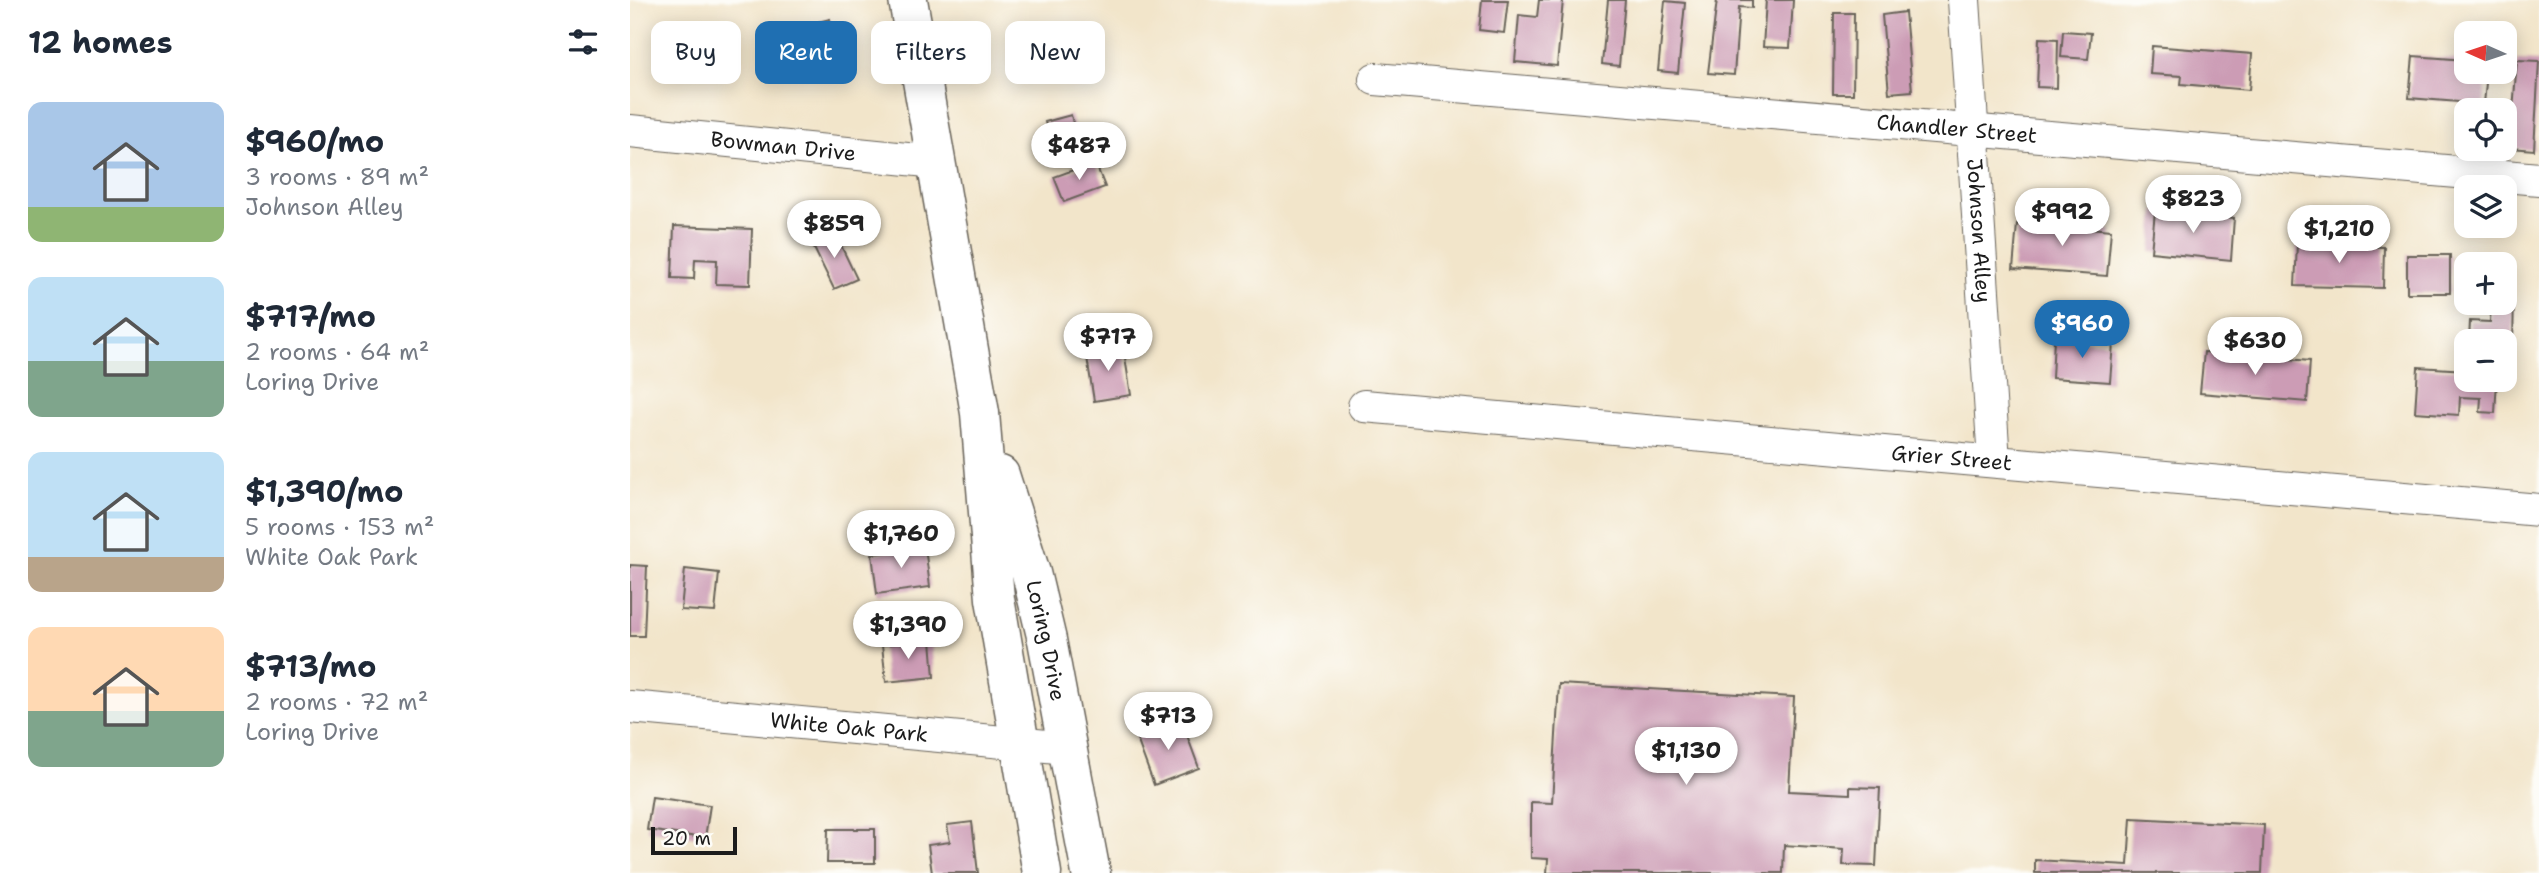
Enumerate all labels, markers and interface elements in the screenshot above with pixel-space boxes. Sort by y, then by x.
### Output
chip: Buy [651,21,741,84]
chip: Rent [755,21,857,84]
chip: Filters [871,21,991,84]
chip: New [1005,21,1105,84]
north arrow [2454,21,2516,84]
map controls [2454,21,2517,392]
text: 12 homes [28,22,172,63]
icon: filters [564,23,602,61]
button: locate [2454,98,2517,161]
street label: Chandler Street [1875,108,2038,150]
text: $960/mo [245,121,384,162]
pin: $487 [1038,122,1120,182]
street label: Bowman Drive [709,125,857,168]
icon: home [84,130,168,214]
text: $487 [1047,130,1111,160]
street label: Johnson Alley [1960,157,1998,304]
text: 3 rooms · 89 m² [245,162,429,192]
button: layers [2454,175,2517,238]
pin: $823 [2152,176,2234,235]
text: $823 [2161,183,2225,213]
pin: $992 [2021,188,2103,248]
text: Johnson Alley [245,192,403,222]
text: $992 [2031,196,2093,226]
pin: $859 [793,201,875,260]
pin: $1,210 [2282,205,2396,265]
text: $859 [803,208,865,238]
text: $1,210 [2303,213,2375,243]
button: + [2454,252,2517,315]
text: $717/mo [245,296,376,337]
pin: $960 [2041,300,2123,360]
icon: home [84,305,168,389]
text: $960 [2050,308,2114,338]
pin: $717 [1067,314,1149,373]
pin: $630 [2214,318,2296,377]
text: $717 [1080,321,1136,351]
text: $630 [2223,325,2287,355]
button: − [2454,329,2517,392]
text: 2 rooms · 64 m² [245,337,429,367]
text: Loring Drive [245,367,379,397]
street label: Grier Street [1890,439,2013,477]
text: $1,390/mo [245,471,404,512]
icon: home [84,480,168,564]
pin: $1,760 [844,510,958,570]
text: 5 rooms · 153 m² [245,512,434,542]
text: $1,760 [863,518,939,548]
text: White Oak Park [245,542,418,572]
street label: Loring Drive [1019,577,1072,703]
pin: $1,390 [851,602,965,661]
text: $1,390 [869,609,947,639]
text: $713/mo [245,646,377,687]
icon: home [84,655,168,739]
text: 2 rooms · 72 m² [245,687,428,717]
pin: $713 [1127,692,1209,752]
text: $713 [1140,700,1196,730]
street label: White Oak Park [769,706,929,749]
text: Loring Drive [245,717,379,747]
pin: $1,130 [1629,728,1743,787]
text: $1,130 [1651,735,1721,765]
scale bar [651,824,737,856]
text: 20 m [662,826,711,851]

